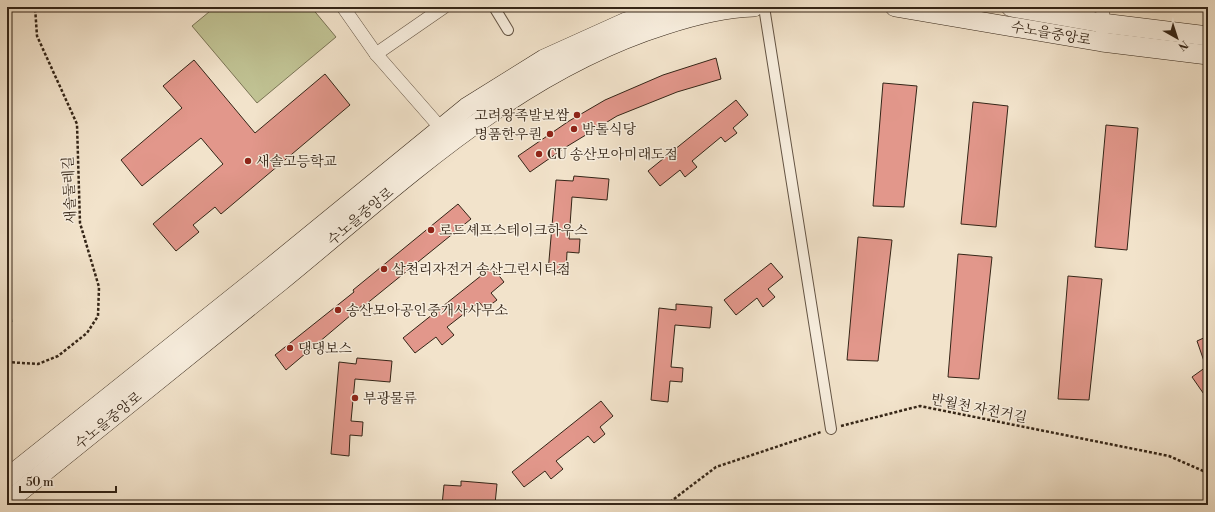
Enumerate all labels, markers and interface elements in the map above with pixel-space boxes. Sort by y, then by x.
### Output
street label: 수노을중앙로 [1009,18,1093,50]
north arrow [1157,18,1197,58]
text: N [1175,37,1190,53]
place label: 고려왕족발보쌈 [474,107,569,125]
marker: 고려왕족발보쌈 [572,110,582,120]
place label: 밤톨식당 [582,121,637,139]
marker: 밤톨식당 [569,124,579,134]
place label: 명품한우퀀 [474,126,542,144]
marker: 명품한우퀀 [545,129,555,139]
place label: CU 송산모아미래도점 [547,146,678,164]
marker: CU 송산모아미래도점 [534,149,544,159]
place label: 새솔고등학교 [256,153,338,171]
street label: 새솔둘레길 [59,156,81,224]
marker: 새솔고등학교 [243,156,253,166]
street label: 수노을중앙로 [324,183,398,250]
place label: 로드셰프스테이크하우스 [439,222,588,240]
marker: 로드셰프스테이크하우스 [426,225,436,235]
place label: 삼천리자전거 송산그린시티점 [392,261,571,279]
marker: 삼천리자전거 송산그린시티점 [379,264,389,274]
place label: 송산모아공인중개사사무소 [346,302,509,320]
marker: 송산모아공인중개사사무소 [333,305,343,315]
place label: 댕댕보스 [298,340,353,358]
marker: 댕댕보스 [285,343,295,353]
street label: 수노을중앙로 [71,388,146,453]
place label: 부광물류 [363,390,417,408]
street label: 반월천 자전거길 [929,391,1028,427]
marker: 부광물류 [350,393,360,403]
scale bar [20,468,116,494]
text: 50 m [26,475,54,490]

